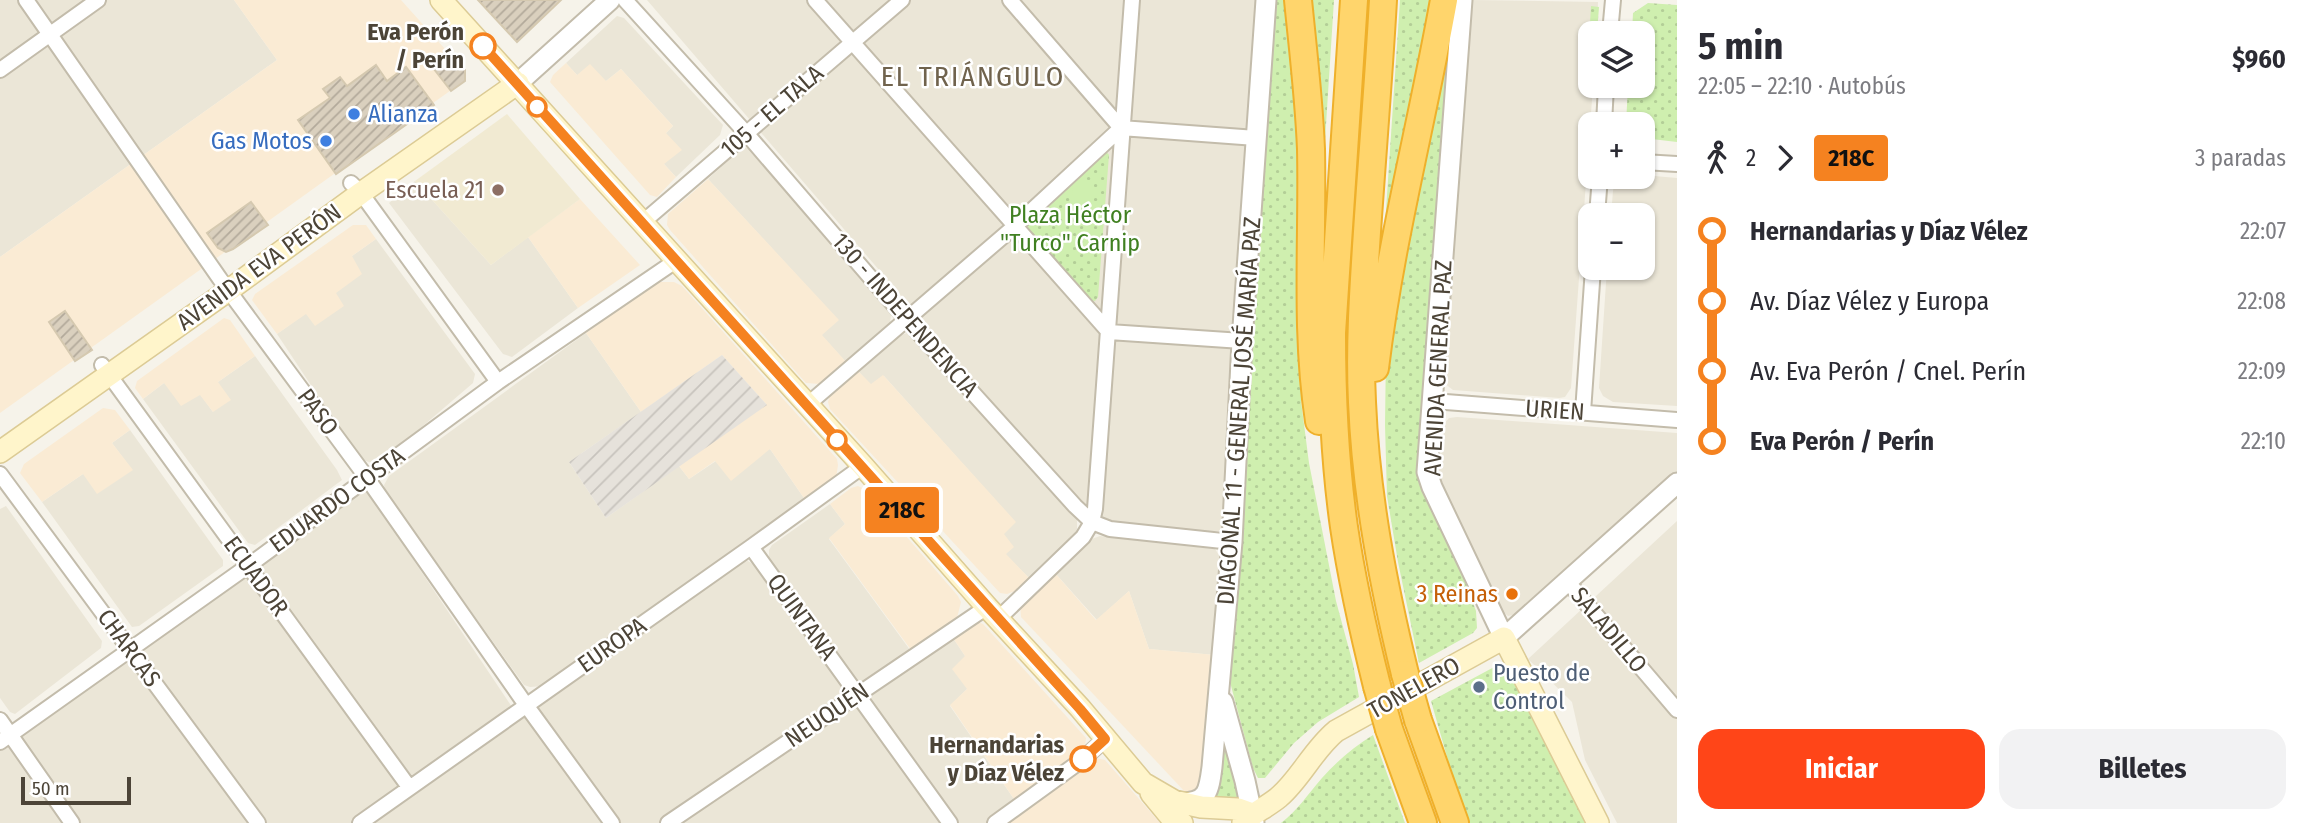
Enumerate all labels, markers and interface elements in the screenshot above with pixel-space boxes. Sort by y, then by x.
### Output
place label: Eva Perón / Perín [367,18,464,74]
map controls [1578,21,1655,280]
button: layers [1578,21,1655,98]
text: 5 min [1698,23,1783,69]
marker: Eva Perón / Perín [470,33,496,59]
text: $960 [2232,44,2286,75]
street label: 105 - EL TALA [715,59,829,163]
district label: EL TRIÁNGULO [881,60,1065,93]
text: 22:05 – 22:10 · Autobús [1698,72,1906,100]
unlabelled marker [527,97,547,117]
place label: Alianza [368,100,438,128]
marker: Alianza [346,106,362,122]
button: + [1578,112,1655,189]
place label: Gas Motos [211,127,312,155]
marker: Gas Motos [318,133,334,149]
icon: walk [1698,139,1736,177]
icon: forward [1766,139,1804,177]
text: 2 [1746,144,1756,172]
text: 218C [1828,144,1874,172]
text: 3 paradas [2195,144,2286,172]
place label: Escuela 21 [385,176,484,204]
marker: Escuela 21 [490,182,506,198]
street label: AVENIDA EVA PERÓN [171,198,347,336]
park label: Plaza Héctor "Turco" Carnip [1000,201,1140,257]
button: − [1578,203,1655,280]
street label: DIAGONAL 11 - GENERAL JOSÉ MARÍA PAZ [1210,216,1267,606]
text: Hernandarias y Díaz Vélez [1750,216,2028,247]
text: 22:07 [2240,217,2286,245]
street label: 130 - INDEPENDENCIA [826,227,984,403]
street label: AVENIDA GENERAL PAZ [1418,259,1458,477]
text: Av. Díaz Vélez y Europa [1750,286,1989,317]
text: 22:08 [2237,287,2286,315]
text: Av. Eva Perón / Cnel. Perín [1750,356,2026,387]
text: 22:09 [2238,357,2286,385]
street label: PASO [292,383,344,441]
street label: URIEN [1524,394,1586,426]
text: Eva Perón / Perín [1750,426,1934,457]
text: 22:10 [2241,427,2286,455]
unlabelled marker [827,430,847,450]
street label: EDUARDO COSTA [264,441,410,558]
line badge: 218C [853,487,951,533]
text: 218C [879,496,925,524]
street label: ECUADOR [218,531,294,621]
street label: QUINTANA [761,568,843,666]
place label: 3 Reinas [1416,580,1498,608]
street label: SALADILLO [1565,581,1653,679]
marker: 3 Reinas [1504,586,1520,602]
street label: CHARCAS [92,604,166,692]
street label: EUROPA [572,611,652,679]
street label: TONELERO [1363,651,1465,725]
place label: Puesto de Control [1493,659,1590,715]
street label: NEUQUÉN [779,676,874,753]
marker: Puesto de Control [1471,679,1487,695]
button: Iniciar [1698,729,1985,809]
button: Billetes [1999,729,2286,809]
place label: Hernandarias y Díaz Vélez [929,731,1064,787]
marker: Hernandarias y Díaz Vélez [1070,746,1096,772]
scale bar [21,774,131,806]
text: 50 m [32,777,70,800]

